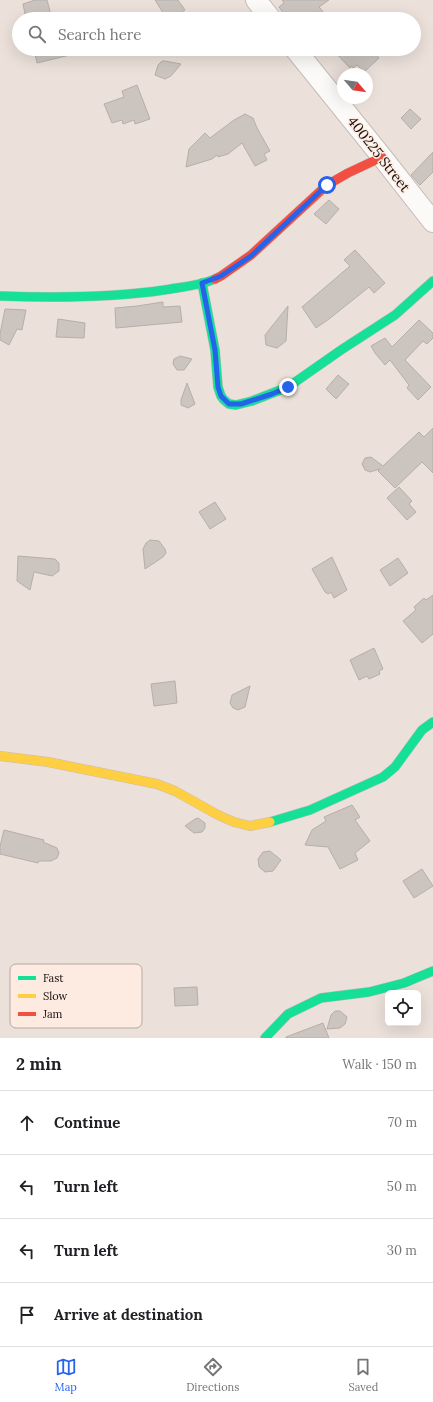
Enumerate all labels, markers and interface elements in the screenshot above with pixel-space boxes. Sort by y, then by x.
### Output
search box [12,12,421,56]
icon: search [26,23,48,45]
text: Search here [58,25,141,44]
north arrow [337,68,373,104]
street label: 400225 Street [344,113,414,196]
route start [318,176,336,194]
route end [279,378,297,396]
legend [10,964,142,1028]
text: Fast [43,971,64,985]
text: Slow [43,989,68,1003]
map controls [385,990,421,1026]
button: locate [385,990,421,1026]
text: Jam [42,1007,63,1021]
text: 2 min [16,1053,62,1075]
text: Walk · 150 m [342,1056,417,1073]
icon: ahead [16,1112,38,1134]
text: Continue [54,1113,120,1132]
text: 70 m [388,1114,417,1131]
icon: left [16,1176,38,1198]
text: Turn left [54,1177,118,1196]
text: 50 m [387,1178,417,1195]
icon: left [16,1240,38,1262]
text: Turn left [54,1241,118,1260]
text: 30 m [387,1242,417,1259]
icon: arrive [16,1304,38,1326]
text: Arrive at destination [54,1305,203,1324]
tab: Map [55,1356,77,1394]
tab: Directions [186,1356,239,1394]
tab: Saved [349,1356,378,1394]

